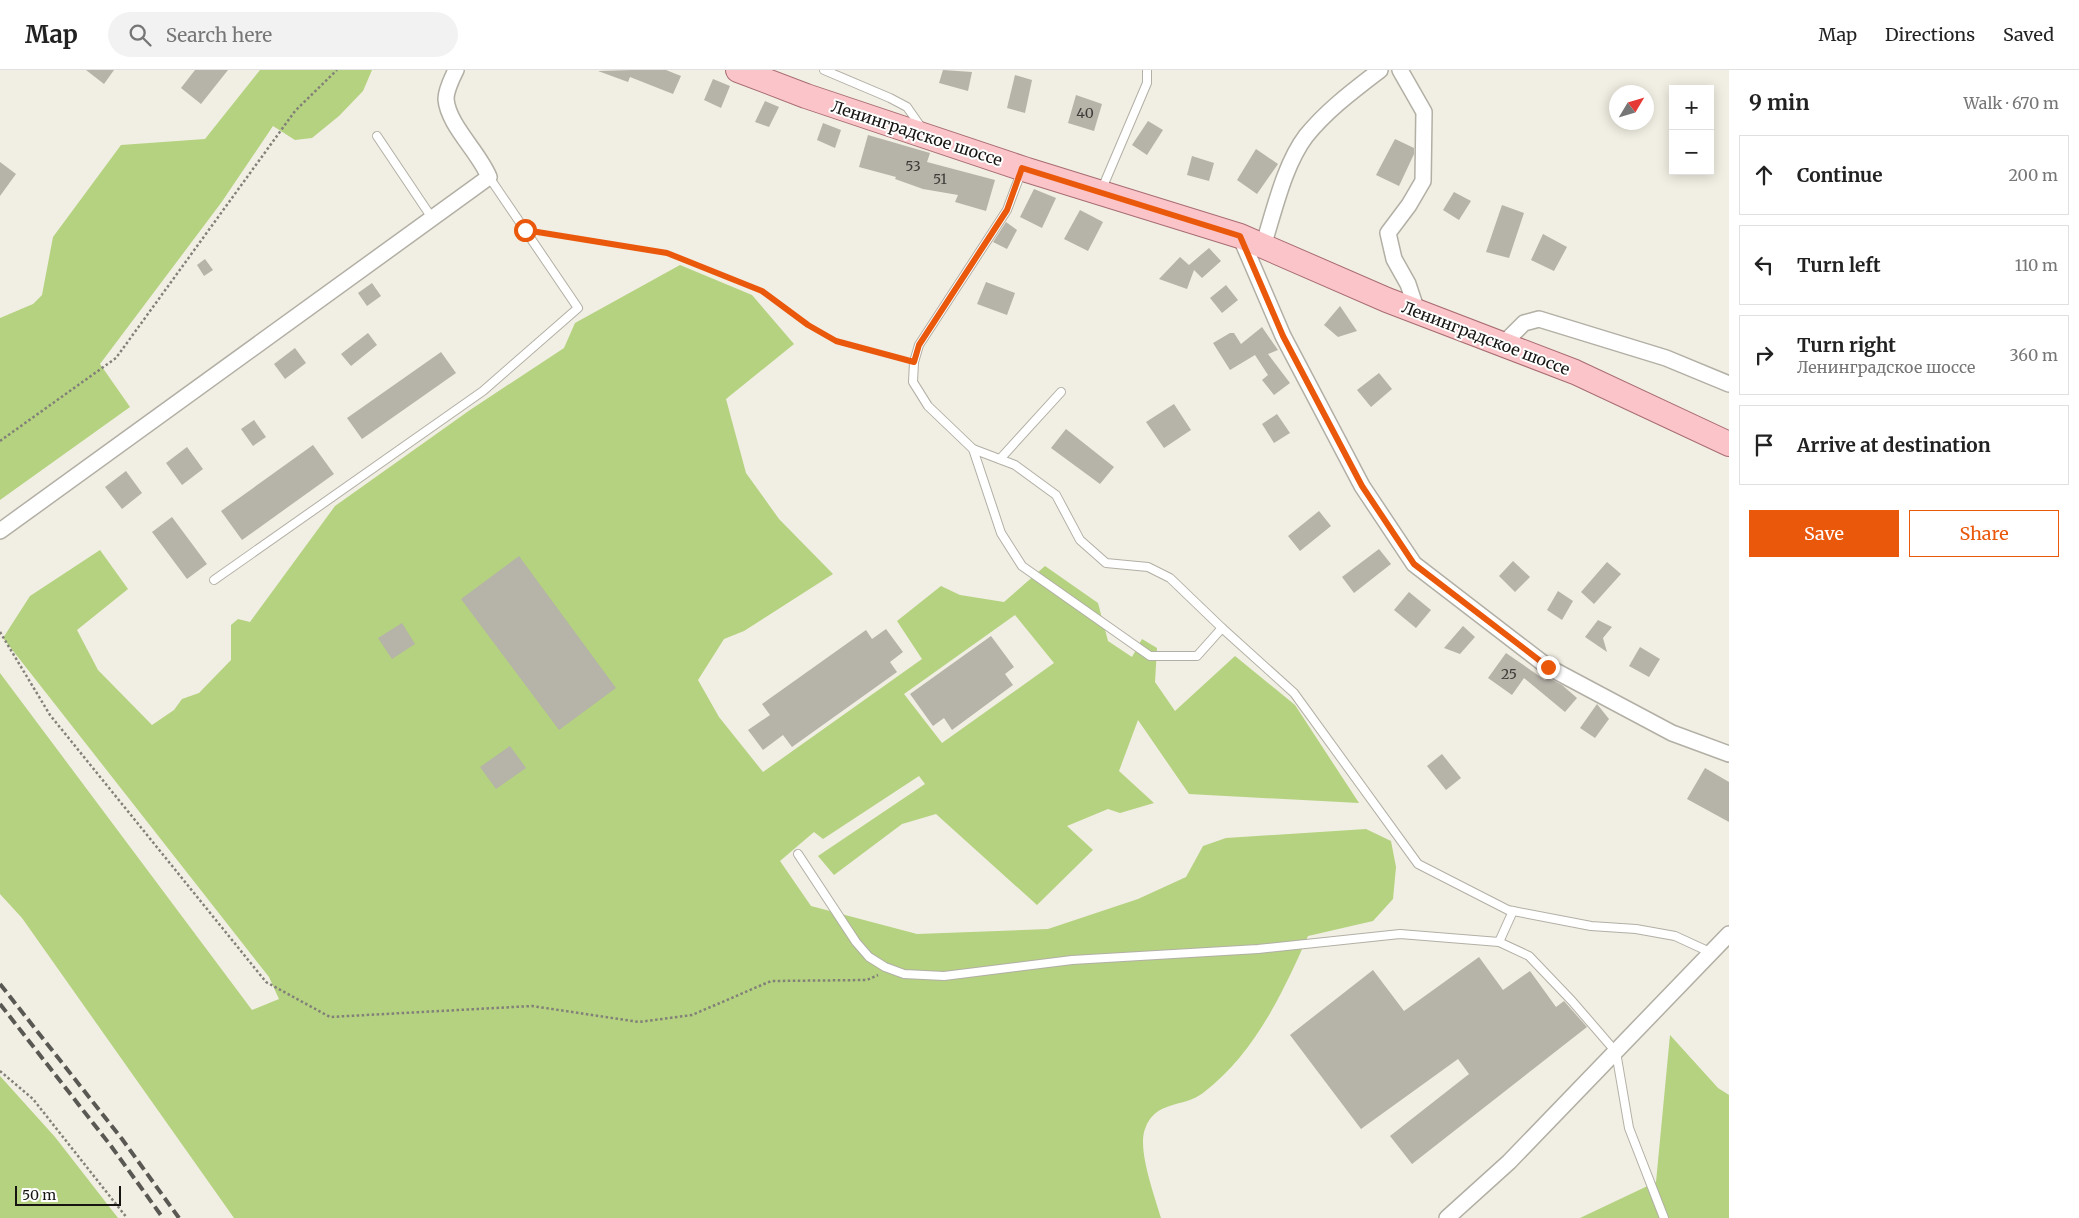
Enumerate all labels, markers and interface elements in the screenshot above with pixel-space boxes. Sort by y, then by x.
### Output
search box [108,12,458,57]
text: Map [25,19,78,50]
icon: search [126,21,154,49]
text: Search here [166,23,272,47]
text: Map [1819,23,1857,46]
text: Directions [1885,23,1975,46]
text: Saved [2003,23,2054,46]
north arrow [1609,85,1654,130]
map controls [1669,85,1714,175]
button: + [1669,85,1714,130]
text: 9 min [1749,89,1809,116]
text: Walk · 670 m [1963,93,2059,113]
street label: Ленинградское шоссе [829,96,1005,170]
house number: 40 [1076,104,1094,122]
button: − [1669,130,1714,175]
house number: 53 [905,157,921,175]
icon: ahead [1750,161,1778,189]
text: Continue [1797,163,1883,187]
text: 200 m [2008,165,2058,185]
house number: 51 [933,170,947,188]
route start [514,219,537,242]
icon: left [1750,251,1778,279]
text: Turn left [1797,253,1881,277]
text: 110 m [2015,255,2058,275]
street label: Ленинградское шоссе [1399,297,1573,379]
text: Turn right [1797,333,1896,357]
icon: right [1750,341,1778,369]
text: 360 m [2009,345,2058,365]
text: Ленинградское шоссе [1797,357,1975,377]
icon: arrive [1750,431,1778,459]
text: Arrive at destination [1797,433,1991,457]
button: Save [1749,510,1899,557]
button: Share [1909,510,2059,557]
route end [1537,656,1560,679]
house number: 25 [1501,665,1517,683]
scale bar [15,1183,121,1206]
text: 50 m [22,1186,56,1204]

